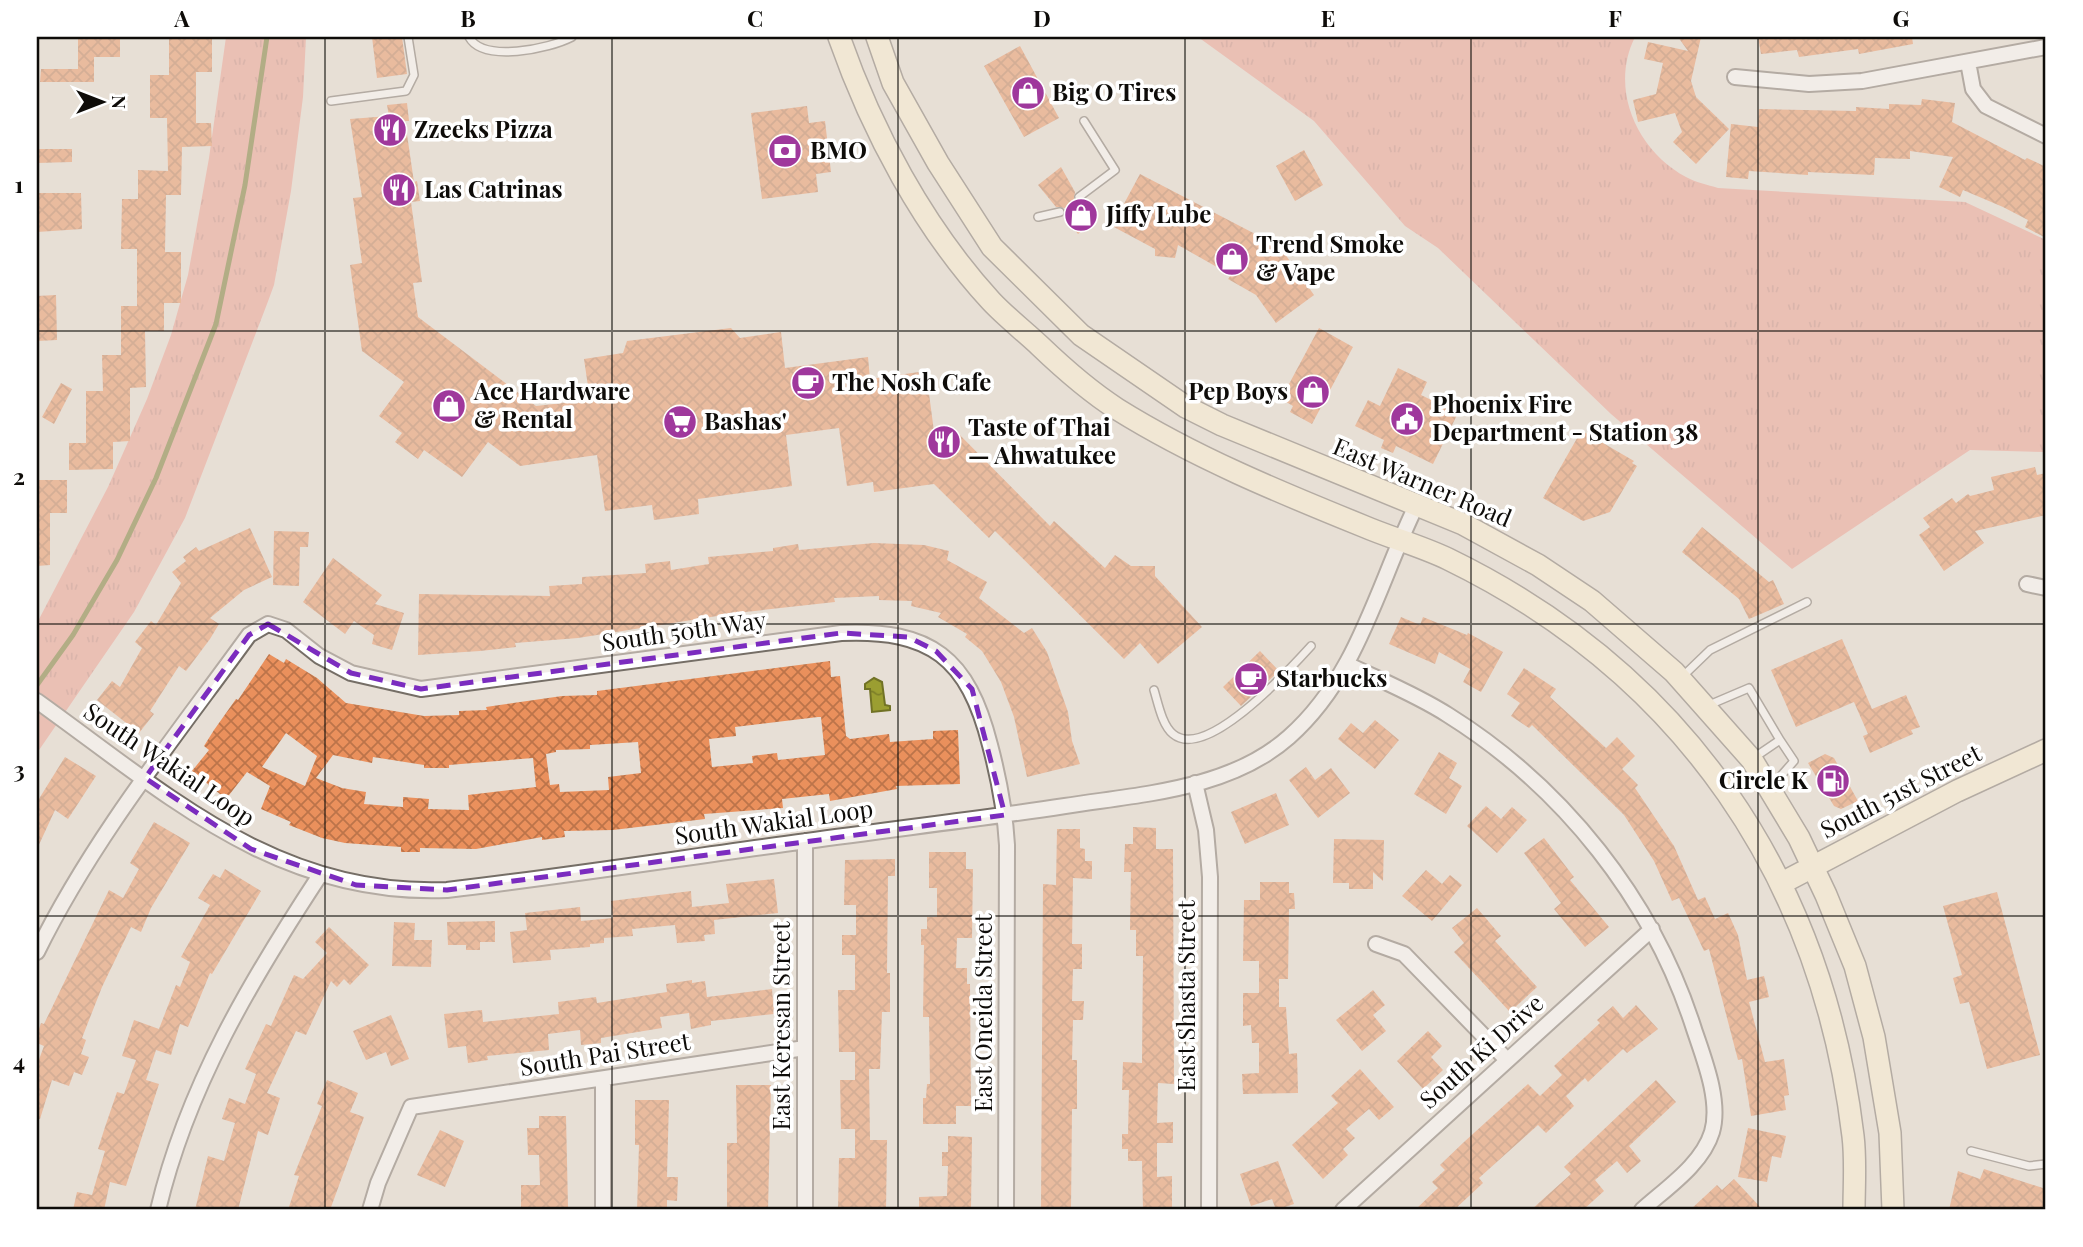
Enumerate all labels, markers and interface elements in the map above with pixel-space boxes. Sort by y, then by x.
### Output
text: A [173,2,190,33]
text: B [460,2,476,33]
text: C [747,2,763,33]
text: D [1033,2,1051,33]
text: E [1321,2,1335,33]
text: F [1608,2,1622,33]
text: G [1893,2,1910,33]
north arrow [66,66,136,136]
shop icon: Big O Tires [1009,74,1047,112]
place label: Big O Tires [1052,75,1176,107]
text: N [107,95,133,109]
restaurant icon: Zzeeks Pizza [371,111,409,149]
place label: Zzeeks Pizza [414,112,553,144]
bank icon: BMO [766,132,804,170]
place label: BMO [810,133,867,165]
text: 1 [15,168,24,199]
restaurant icon: Las Catrinas [380,171,418,209]
place label: Las Catrinas [424,172,563,204]
shop icon: Jiffy Lube [1062,196,1100,234]
place label: Jiffy Lube [1105,197,1211,229]
place label: Trend Smoke & Vape [1256,227,1404,287]
shop icon: Trend Smoke & Vape [1213,240,1251,278]
cafe icon: The Nosh Cafe [789,364,827,402]
place label: The Nosh Cafe [832,365,991,397]
shop icon: Pep Boys [1294,373,1332,411]
place label: Ace Hardware & Rental [473,374,630,434]
place label: Pep Boys [1188,374,1288,406]
shop icon: Ace Hardware & Rental [430,387,468,425]
place label: Phoenix Fire Department - Station 38 [1432,387,1698,447]
public building icon: Phoenix Fire Department - Station 38 [1388,400,1426,438]
supermarket icon: Bashas' [661,403,699,441]
place label: Bashas' [704,404,787,436]
place label: Taste of Thai — Ahwatukee [968,410,1116,470]
restaurant icon: Taste of Thai — Ahwatukee [925,423,963,461]
street label: East Warner Road [1329,429,1517,533]
text: 2 [13,460,25,491]
street label: South 50th Way [600,603,768,657]
cafe icon: Starbucks [1232,660,1270,698]
place label: Starbucks [1276,661,1387,693]
street label: South Wakial Loop [78,694,262,832]
street label: South 51st Street [1814,736,1987,845]
text: 3 [13,753,25,784]
fuel station icon: Circle K [1814,762,1852,800]
place label: Circle K [1719,763,1809,795]
street label: South Wakial Loop [673,791,875,851]
street label: East Shasta Street [1169,900,1201,1092]
street label: East Oneida Street [966,913,998,1112]
street label: East Keresan Street [764,921,796,1131]
street label: South Ki Drive [1412,986,1549,1115]
street label: South Pai Street [517,1024,693,1082]
text: 4 [13,1045,25,1076]

